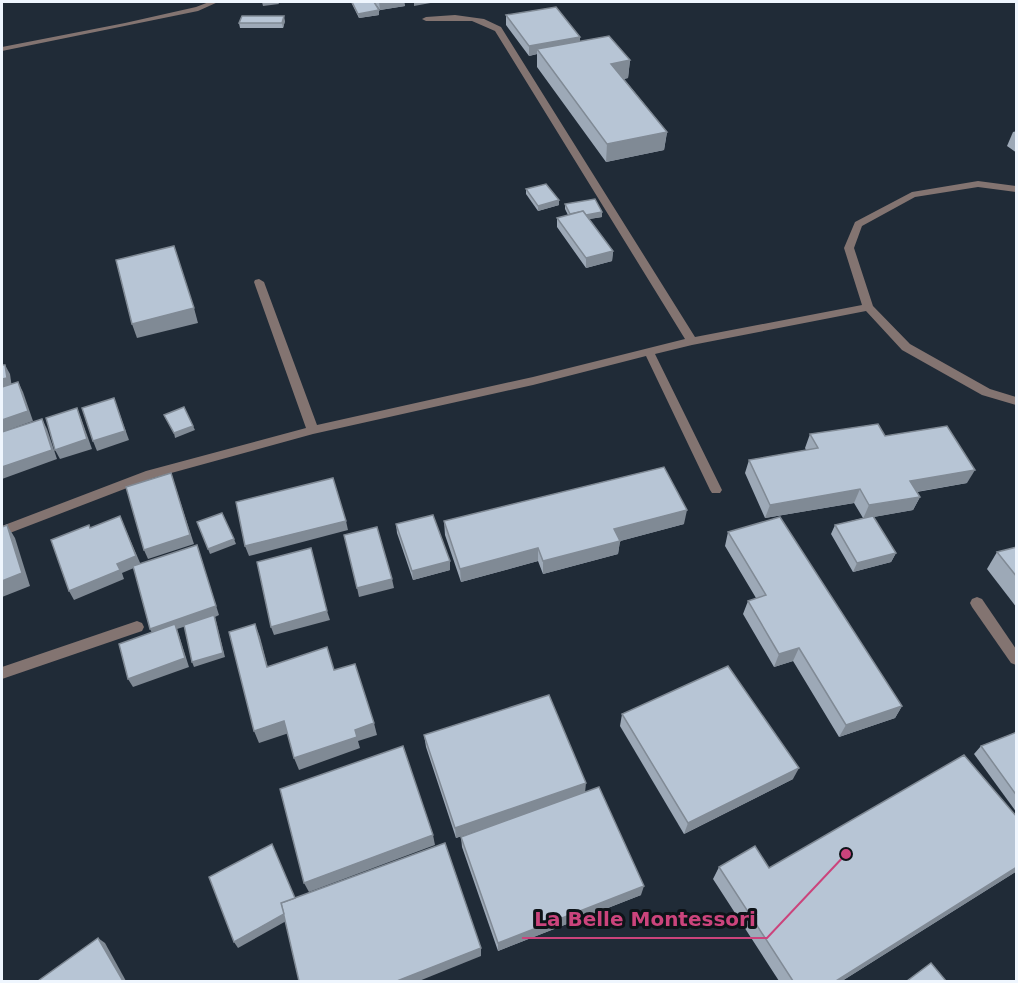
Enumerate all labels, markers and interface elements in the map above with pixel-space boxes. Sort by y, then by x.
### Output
callout: La Belle Montessori [522,900,767,938]
text: La Belle Montessori [534,907,756,931]

